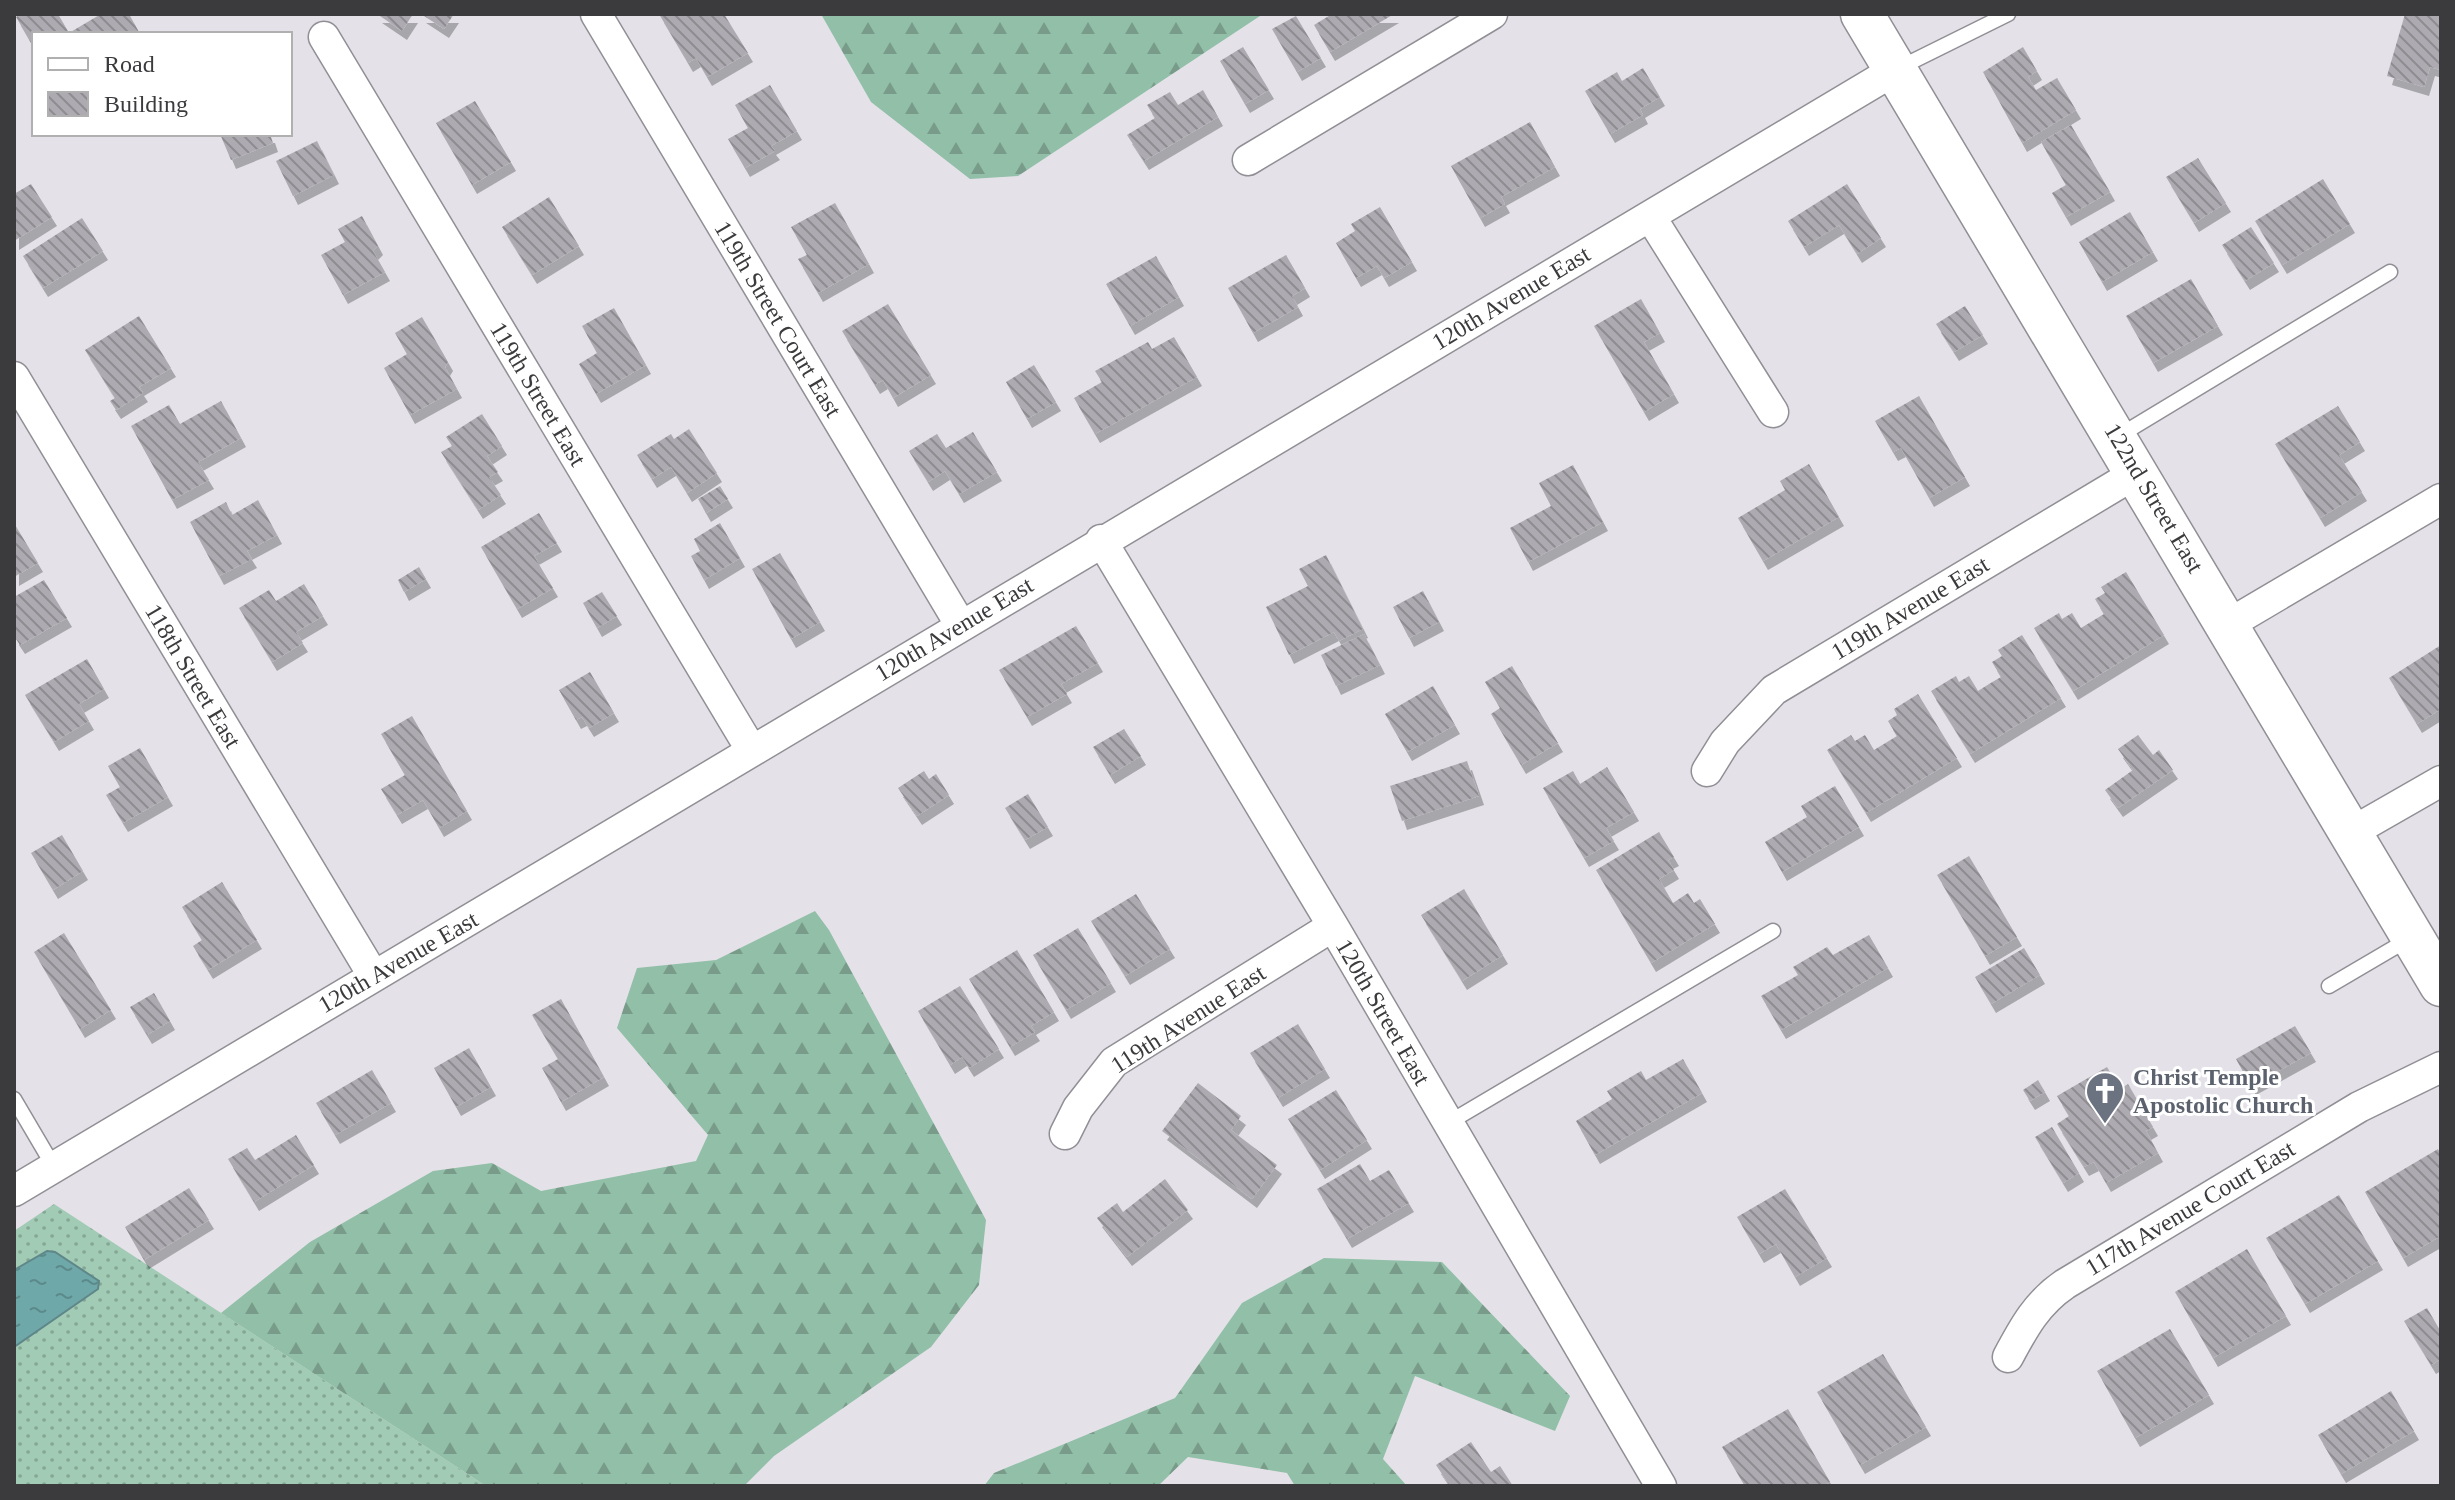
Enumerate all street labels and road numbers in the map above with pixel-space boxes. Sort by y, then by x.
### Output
street label: 119th Street Court East [709,216,847,422]
street label: 120th Avenue East [1427,240,1595,355]
street label: 119th Street East [485,317,591,471]
street label: 122nd Street East [2099,419,2209,578]
street label: 119th Avenue East [1827,551,1994,665]
street label: 120th Avenue East [870,571,1038,686]
street label: 118th Street East [140,599,246,753]
street label: 120th Avenue East [314,906,483,1018]
street label: 120th Street East [1331,934,1435,1090]
street label: 119th Avenue East [1106,959,1270,1079]
street label: 117th Avenue Court East [2081,1135,2300,1281]

